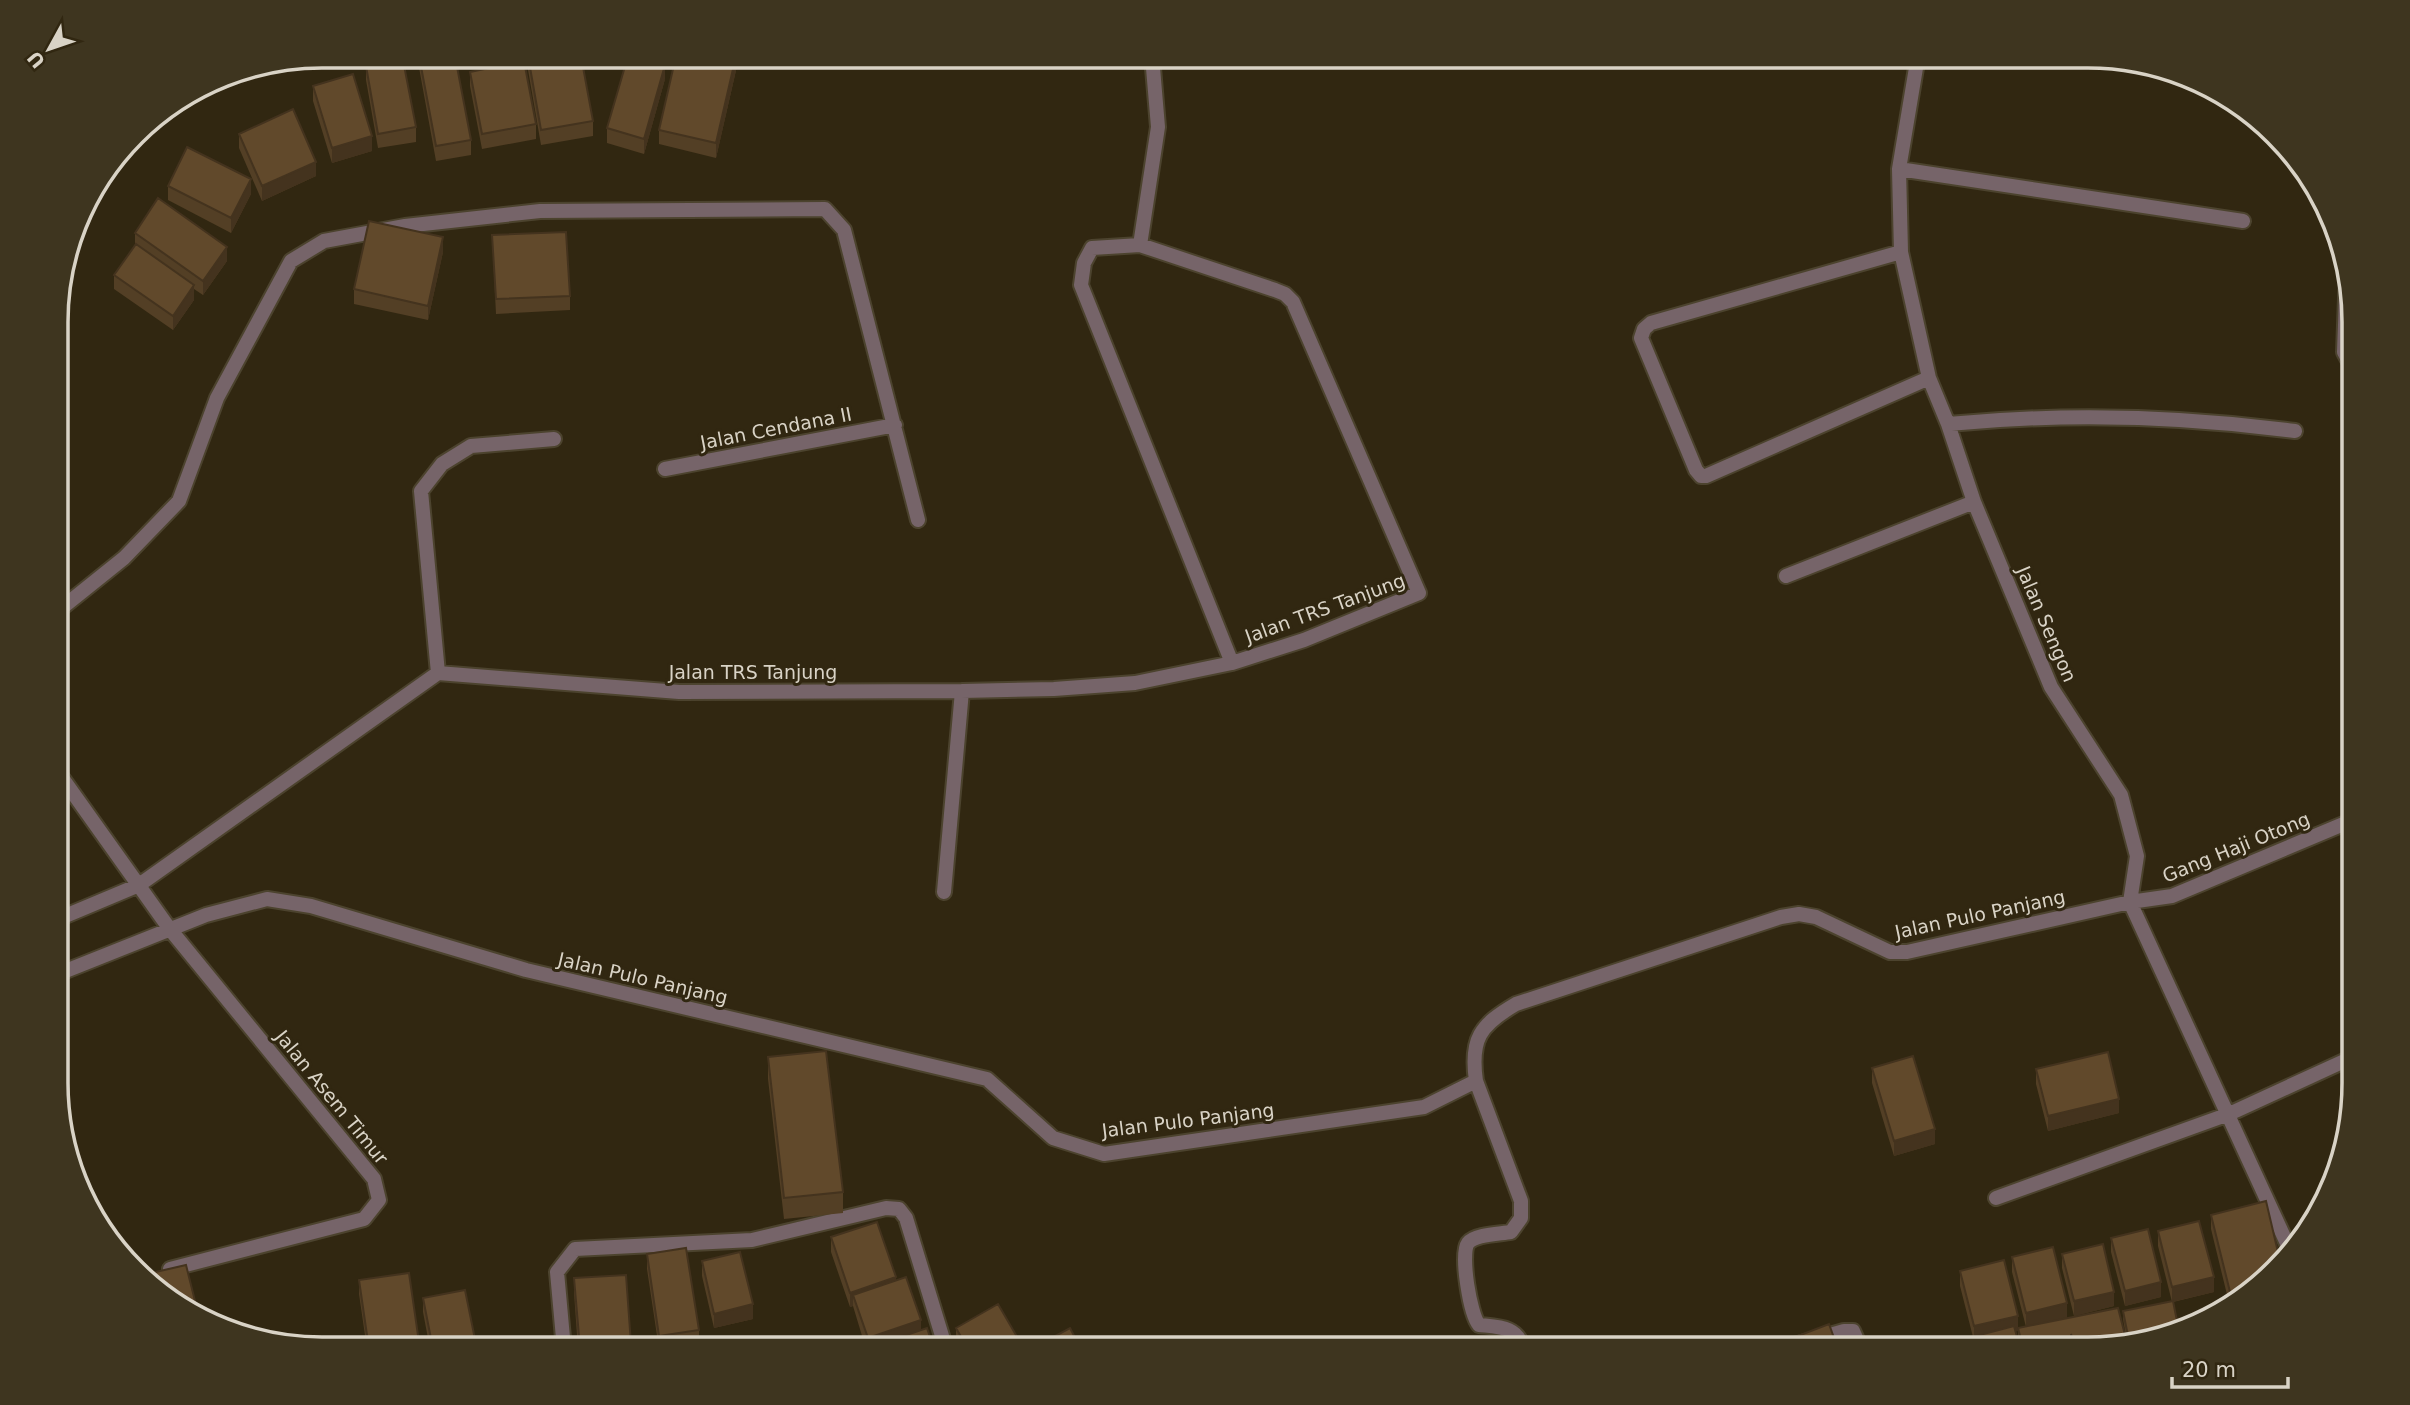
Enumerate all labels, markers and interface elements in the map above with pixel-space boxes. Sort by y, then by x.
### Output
north arrow [14,14,84,84]
text: U [23,47,49,73]
street label: Jalan Cendana II [697,403,854,454]
street label: Jalan Sengon [2012,562,2081,685]
street label: Jalan TRS Tanjung [1241,569,1408,648]
street label: Jalan TRS Tanjung [668,661,837,683]
street label: Gang Haji Otong [2159,807,2313,887]
street label: Jalan Pulo Panjang [1892,885,2067,943]
street label: Jalan Pulo Panjang [555,948,730,1008]
street label: Jalan Asem Timur [271,1025,393,1169]
street label: Jalan Pulo Panjang [1099,1098,1276,1142]
scale bar [2172,1346,2288,1390]
text: 20 m [2182,1358,2236,1382]

